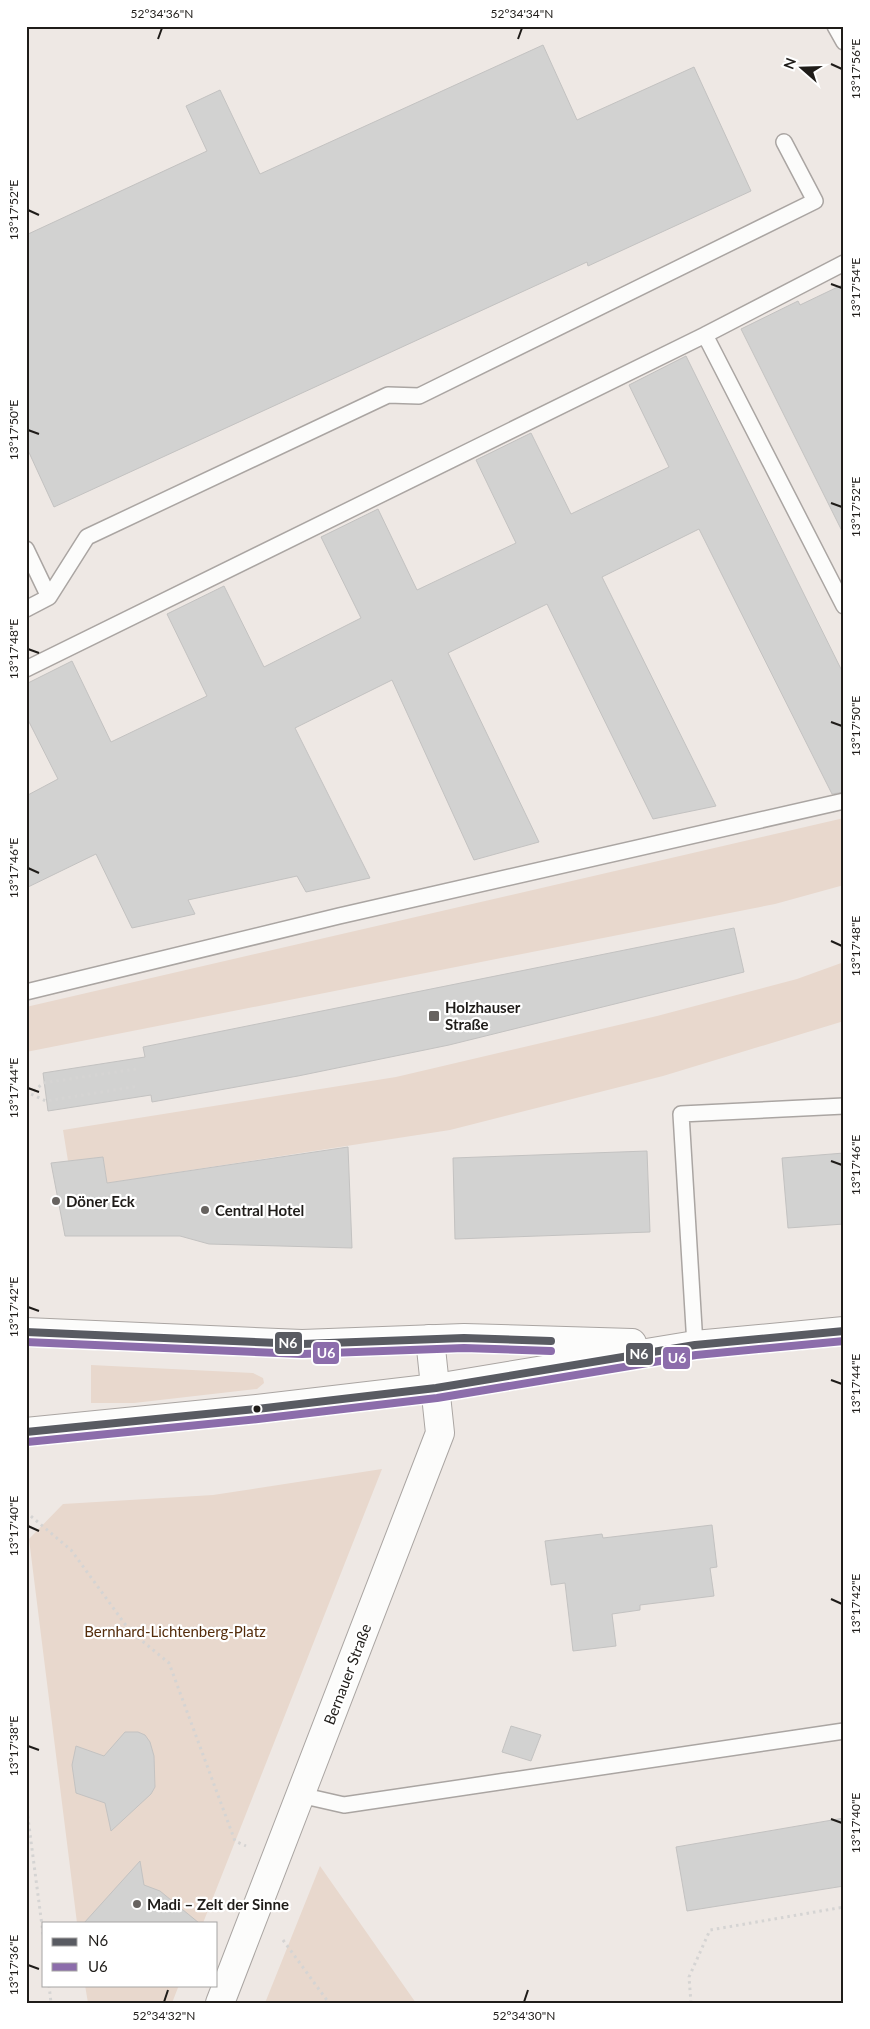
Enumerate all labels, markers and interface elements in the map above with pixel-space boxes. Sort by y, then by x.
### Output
text: 52°34'36"N [131,6,193,21]
text: 52°34'34"N [491,6,553,21]
text: 13°17'56"E [848,39,863,99]
north arrow [778,42,828,92]
text: N [779,55,799,71]
text: 13°17'52"E [6,180,21,240]
text: 13°17'54"E [848,258,863,318]
text: 13°17'50"E [6,400,21,460]
text: 13°17'52"E [848,477,863,537]
text: 13°17'48"E [6,619,21,679]
text: 13°17'50"E [848,696,863,756]
text: 13°17'46"E [6,838,21,898]
text: 13°17'48"E [848,916,863,976]
place label: Holzhauser Straße [445,998,521,1033]
marker: Holzhauser Straße [427,1009,441,1023]
text: 13°17'44"E [6,1058,21,1118]
text: 13°17'46"E [848,1135,863,1195]
place label: Döner Eck [66,1192,136,1210]
marker: Döner Eck [50,1195,62,1207]
place label: Central Hotel [215,1201,304,1219]
marker: Central Hotel [199,1204,211,1216]
text: 13°17'42"E [6,1277,21,1337]
line badge: N6 [274,1331,303,1355]
text: N6 [279,1334,297,1351]
line badge: U6 [312,1341,340,1365]
line badge: N6 [625,1342,654,1366]
text: U6 [317,1344,335,1361]
text: N6 [630,1345,648,1362]
line badge: U6 [662,1346,691,1370]
text: U6 [668,1349,686,1366]
text: 13°17'44"E [848,1354,863,1414]
unlabelled marker [252,1404,262,1414]
text: 13°17'40"E [6,1496,21,1556]
text: 13°17'42"E [848,1574,863,1634]
street label: Bernauer Straße [319,1621,375,1727]
park label: Bernhard-Lichtenberg-Platz [84,1622,266,1640]
text: 13°17'38"E [6,1716,21,1776]
text: 13°17'40"E [848,1793,863,1853]
place label: Madi – Zelt der Sinne [147,1895,289,1913]
marker: Madi – Zelt der Sinne [131,1898,143,1910]
legend [42,1922,218,1986]
text: N6 [88,1931,108,1949]
text: 13°17'36"E [6,1935,21,1995]
text: U6 [88,1957,108,1975]
text: 52°34'32"N [133,2008,195,2023]
text: 52°34'30"N [493,2008,555,2023]

